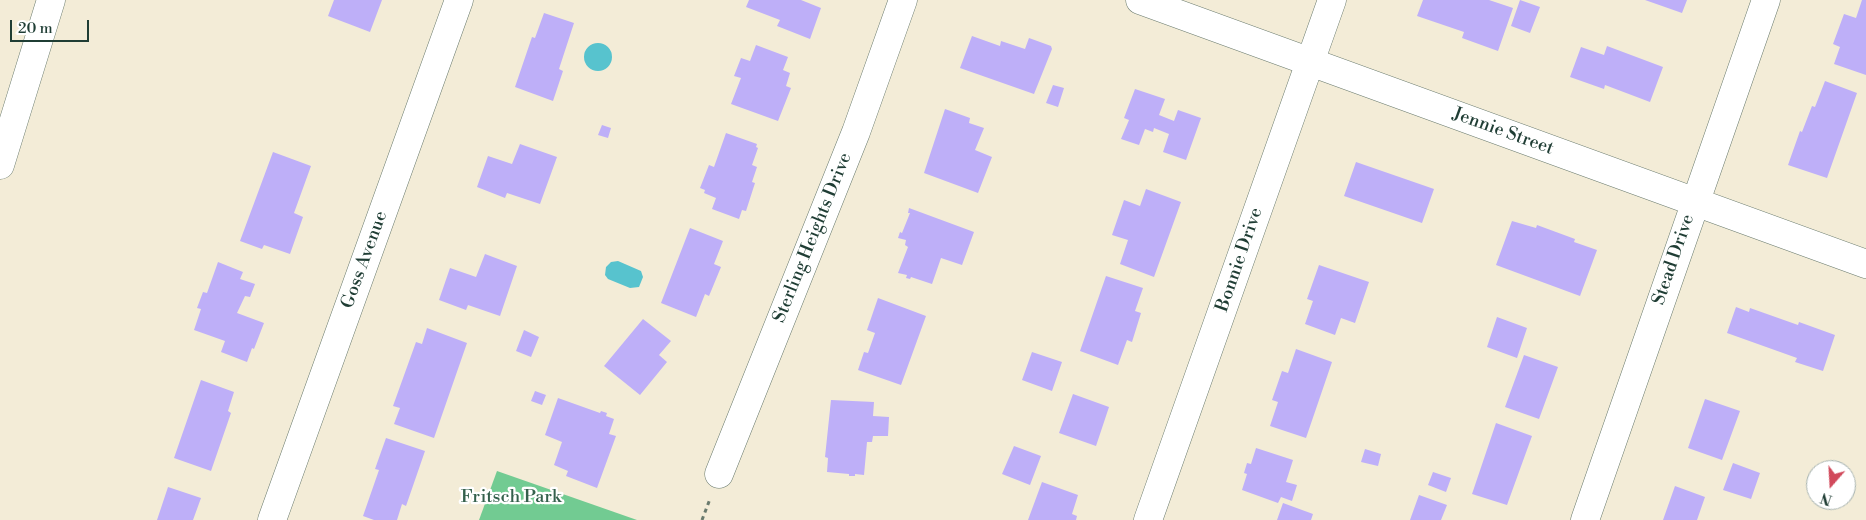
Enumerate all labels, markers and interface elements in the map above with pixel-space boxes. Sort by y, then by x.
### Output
scale bar [12,10,91,42]
text: 20 m [18,19,53,38]
street label: Jennie Street [1450,104,1556,160]
street label: Sterling Heights Drive [769,150,857,326]
street label: Bonnie Drive [1212,205,1268,315]
street label: Goss Avenue [337,208,393,312]
street label: Stead Drive [1648,212,1700,308]
north arrow [1806,460,1856,510]
park label: Fritsch Park [461,487,561,509]
text: N [1818,488,1835,509]

